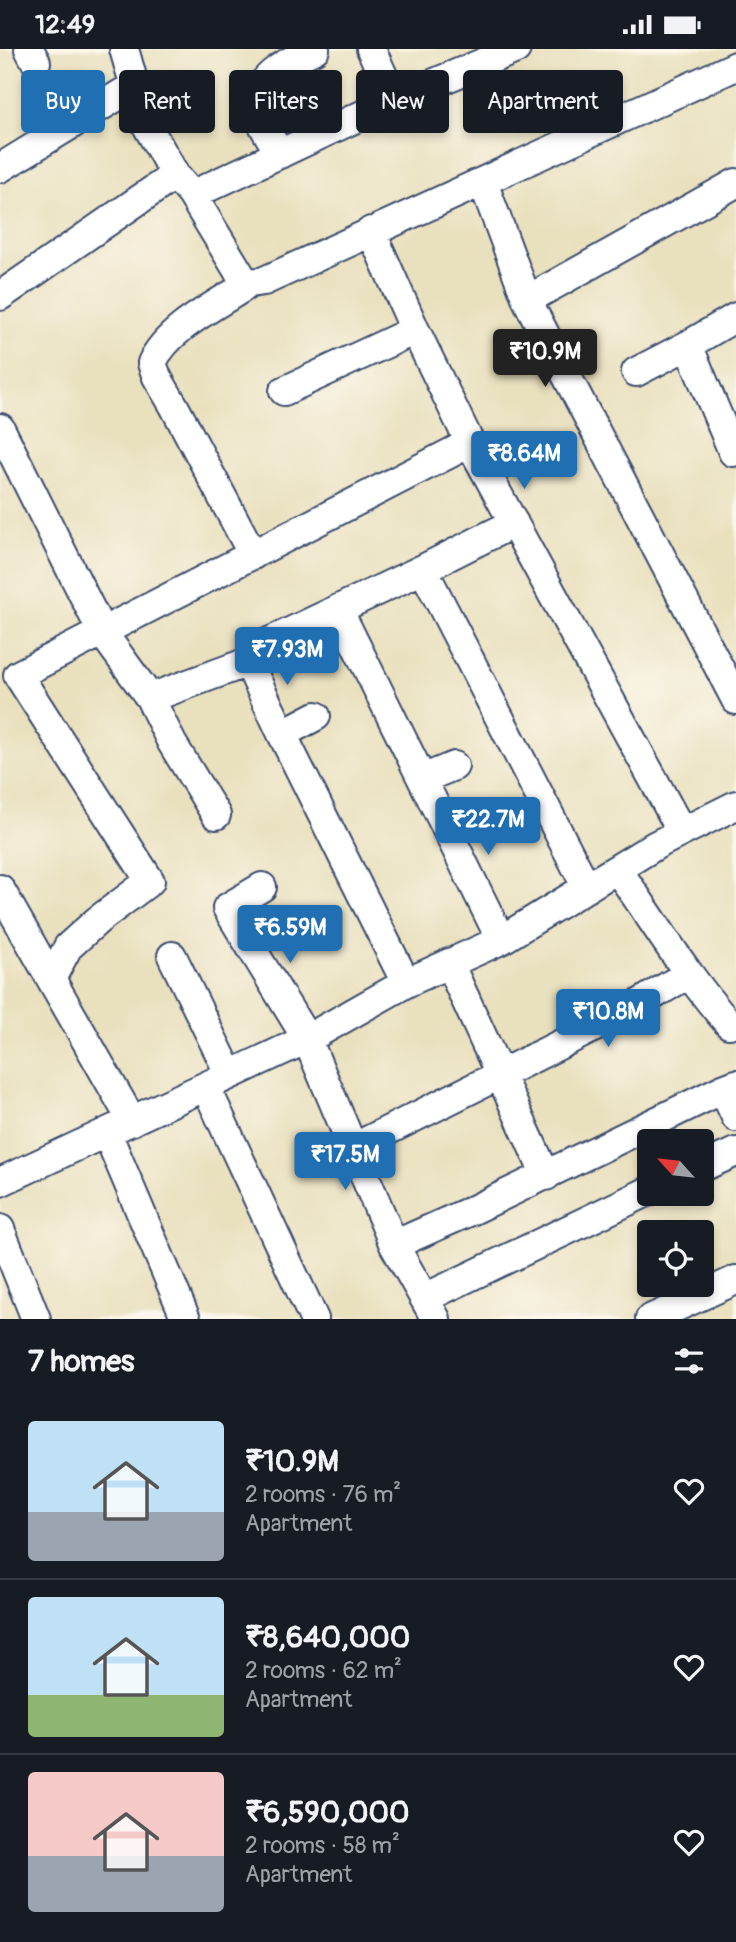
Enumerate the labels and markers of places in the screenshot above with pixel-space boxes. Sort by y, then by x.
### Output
pin: ₹10.9M [488,329,602,389]
pin: ₹8.64M [467,431,581,491]
pin: ₹7.93M [230,627,344,687]
pin: ₹22.7M [431,797,545,857]
pin: ₹6.59M [233,905,347,965]
pin: ₹10.8M [551,989,665,1049]
pin: ₹17.5M [288,1133,402,1192]

